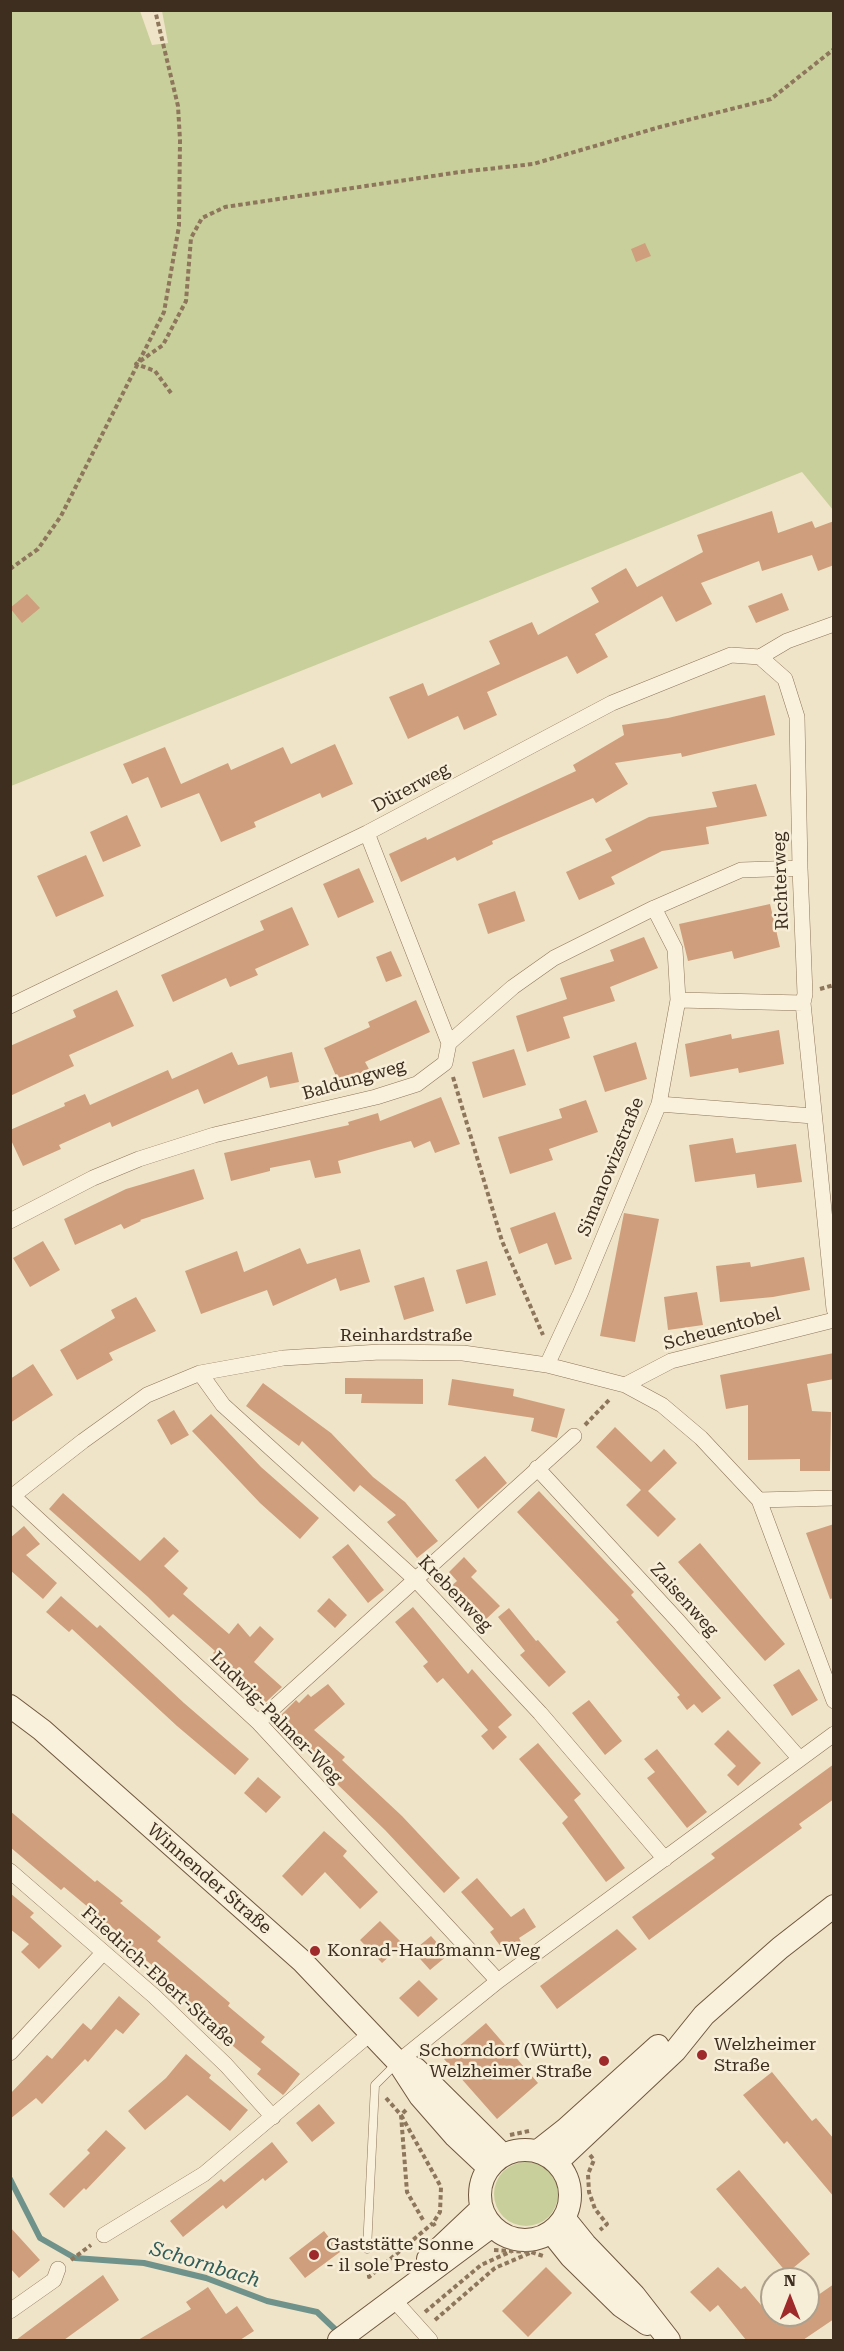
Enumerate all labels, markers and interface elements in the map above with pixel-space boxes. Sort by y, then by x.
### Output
street label: Dürerweg [369,759,453,817]
street label: Richterweg [768,831,794,931]
street label: Baldungweg [300,1055,408,1105]
street label: Simanowizstraße [573,1094,649,1240]
street label: Scheuentobel [661,1303,783,1355]
street label: Reinhardstraße [340,1325,472,1347]
street label: Krebenweg [413,1551,497,1637]
street label: Zaisenweg [645,1559,723,1641]
street label: Ludwig-Palmer-Weg [205,1647,347,1789]
street label: Winnender Straße [142,1819,276,1939]
street label: Friedrich-Ebert-Straße [77,1902,239,2052]
place label: Konrad-Haußmann-Weg [327,1940,540,1962]
marker: Konrad-Haußmann-Weg [308,1944,322,1958]
place label: Welzheimer Straße [714,2034,816,2076]
place label: Schorndorf (Württ), Welzheimer Straße [419,2040,592,2082]
marker: Welzheimer Straße [695,2048,709,2062]
marker: Schorndorf (Württ), Welzheimer Straße [597,2054,611,2068]
place label: Gaststätte Sonne - il sole Presto [326,2234,474,2276]
water label: Schornbach [147,2237,263,2293]
marker: Gaststätte Sonne - il sole Presto [307,2248,321,2262]
north arrow [760,2267,820,2327]
text: N [784,2271,796,2290]

